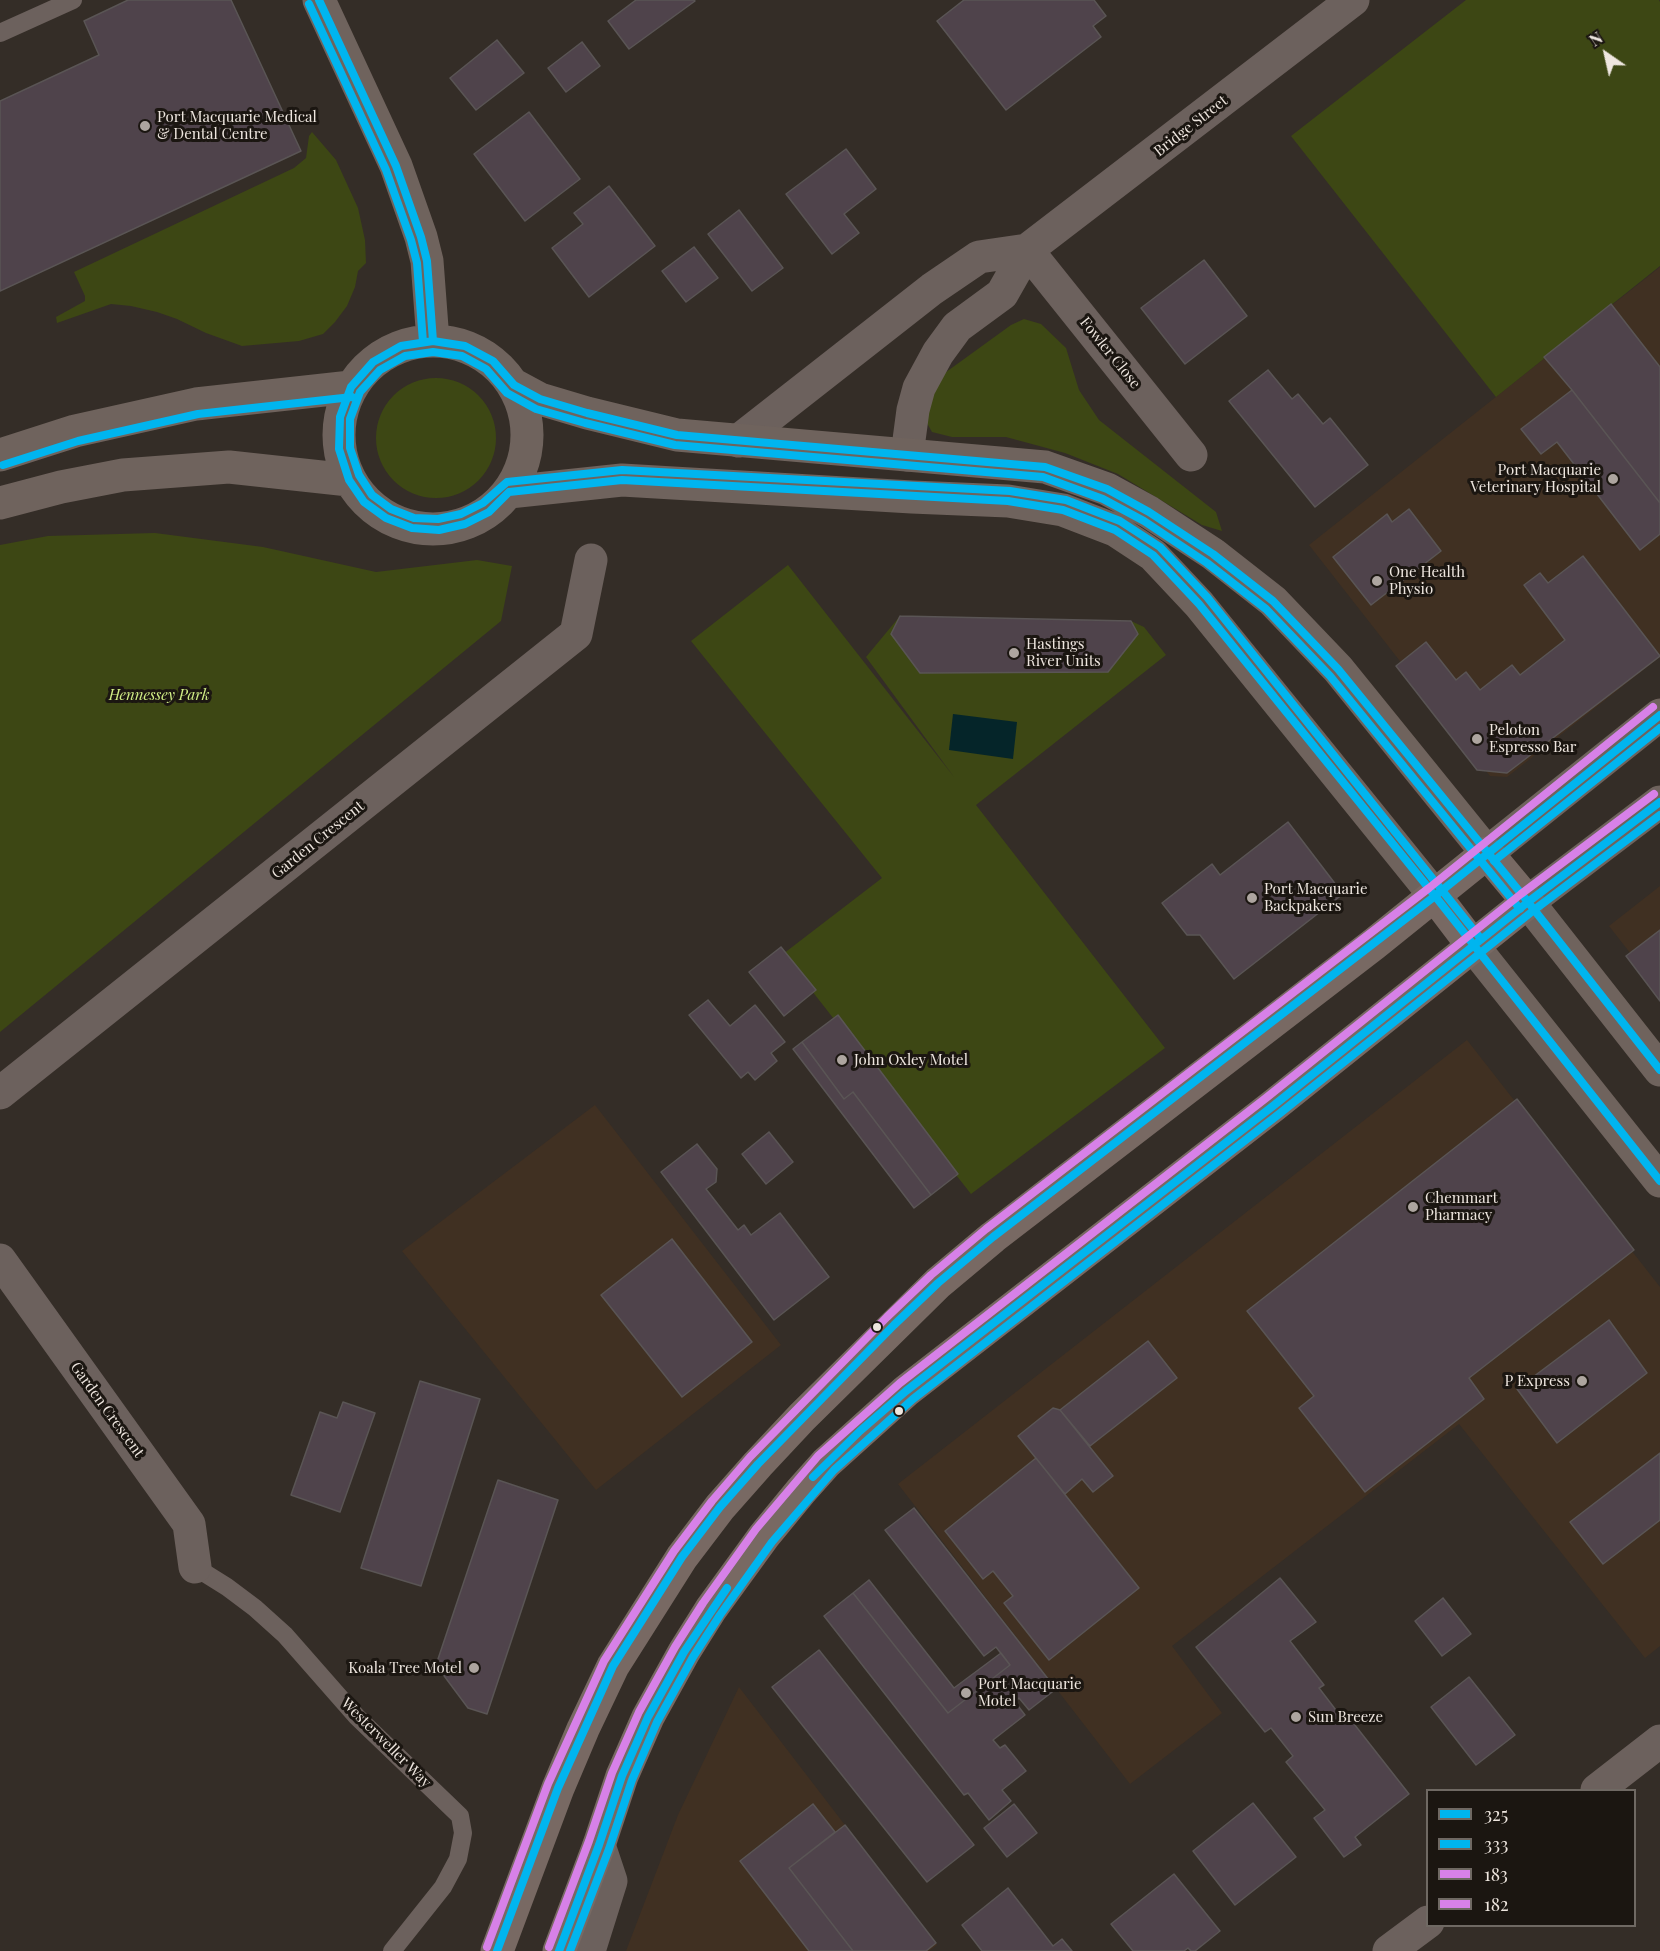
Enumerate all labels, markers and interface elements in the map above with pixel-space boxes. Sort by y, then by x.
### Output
north arrow [1576,24,1636,84]
text: N [1585,27,1606,51]
street label: Bridge Street [1151,92,1231,160]
place label: Port Macquarie Medical & Dental Centre [157,108,317,143]
marker: Port Macquarie Medical & Dental Centre [138,119,152,133]
street label: Fowler Close [1076,314,1144,392]
place label: Port Macquarie Veterinary Hospital [1470,461,1601,496]
marker: Port Macquarie Veterinary Hospital [1606,472,1620,486]
place label: One Health Physio [1389,563,1465,598]
marker: One Health Physio [1370,574,1384,588]
place label: Hastings River Units [1026,635,1101,670]
marker: Hastings River Units [1007,646,1021,660]
park label: Hennessey Park [109,686,209,704]
place label: Peloton Espresso Bar [1489,721,1576,756]
marker: Peloton Espresso Bar [1470,732,1484,746]
street label: Garden Crescent [268,797,368,883]
place label: Port Macquarie Backpakers [1264,880,1368,915]
marker: Port Macquarie Backpakers [1245,891,1259,905]
place label: John Oxley Motel [854,1051,968,1069]
marker: John Oxley Motel [835,1053,849,1067]
place label: Chemmart Pharmacy [1425,1189,1498,1224]
marker: Chemmart Pharmacy [1406,1200,1420,1214]
unlabelled marker [871,1321,883,1333]
street label: Garden Crescent [66,1359,148,1461]
place label: P Express [1504,1372,1570,1390]
marker: P Express [1575,1374,1589,1388]
unlabelled marker [893,1405,905,1417]
place label: Koala Tree Motel [348,1659,462,1677]
marker: Koala Tree Motel [467,1661,481,1675]
place label: Port Macquarie Motel [978,1675,1082,1710]
marker: Port Macquarie Motel [959,1686,973,1700]
street label: Westerweller Way [337,1694,435,1792]
place label: Sun Breeze [1308,1708,1383,1726]
marker: Sun Breeze [1289,1710,1303,1724]
legend [1426,1789,1636,1927]
text: 325 [1484,1802,1508,1826]
text: 333 [1484,1832,1508,1856]
text: 183 [1484,1862,1508,1886]
text: 182 [1484,1892,1509,1916]

